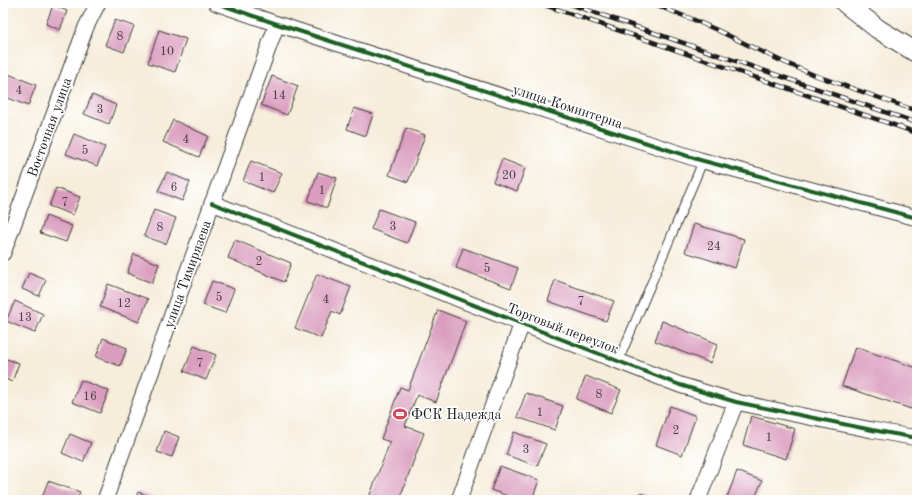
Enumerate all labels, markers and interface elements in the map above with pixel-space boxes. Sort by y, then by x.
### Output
house number: 8 [117,31,124,43]
house number: 10 [160,46,174,58]
street label: Восточная улица [25,76,74,179]
street label: улица Коминтерна [511,83,625,131]
house number: 4 [16,85,23,97]
house number: 14 [272,90,286,102]
house number: 3 [97,104,103,116]
house number: 4 [183,134,190,146]
house number: 5 [82,144,89,157]
house number: 20 [502,170,516,182]
house number: 1 [259,172,265,184]
house number: 6 [171,182,178,194]
house number: 1 [319,185,325,197]
house number: 7 [62,197,68,209]
street label: улица Тимирязева [162,219,214,330]
house number: 3 [390,221,396,233]
house number: 8 [157,222,164,234]
house number: 24 [707,241,721,253]
house number: 2 [256,256,262,268]
house number: 5 [484,262,491,275]
house number: 5 [216,291,223,304]
house number: 4 [323,294,330,306]
house number: 7 [578,296,584,308]
house number: 12 [117,298,131,310]
street label: Торговый переулок [505,301,620,357]
house number: 13 [18,312,32,324]
house number: 7 [197,358,203,370]
house number: 8 [596,389,603,401]
house number: 16 [83,391,97,403]
sports icon: ФСК Надежда [392,406,408,422]
house number: 1 [537,407,543,419]
place label: ФСК Надежда [411,408,501,422]
house number: 2 [673,425,679,437]
house number: 1 [766,432,772,444]
house number: 3 [523,444,529,456]

